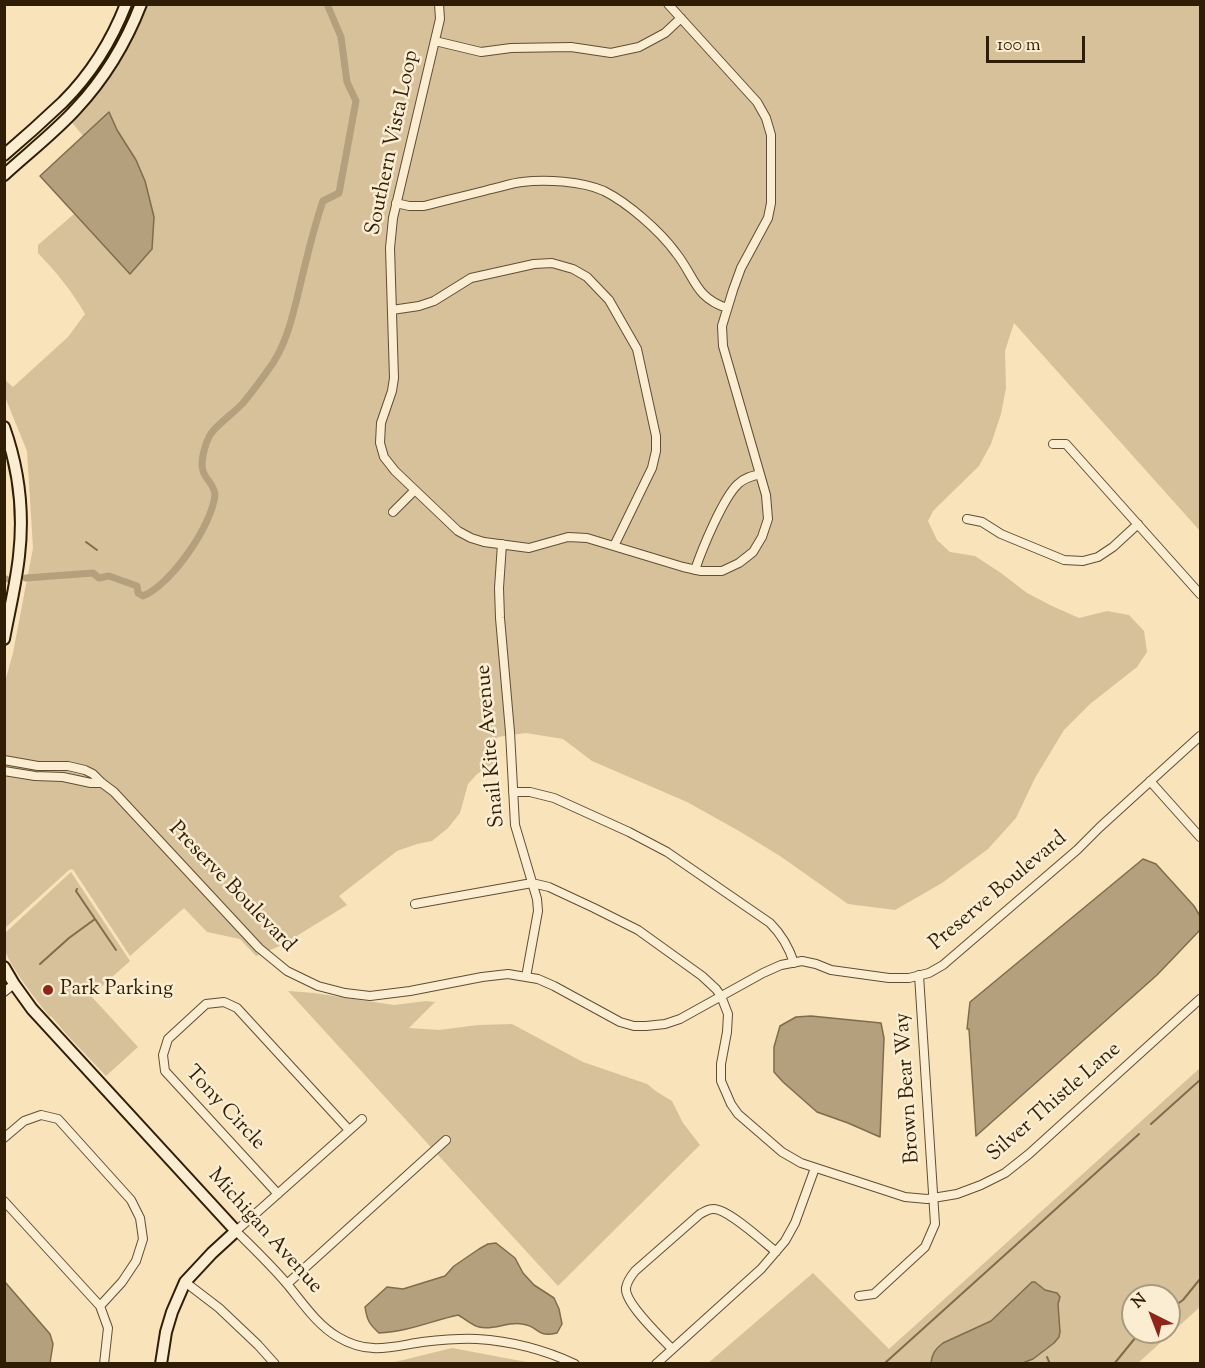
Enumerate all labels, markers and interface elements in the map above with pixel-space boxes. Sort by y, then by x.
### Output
scale bar [989,24,1088,62]
text: 100 m [997,33,1041,59]
street label: Southern Vista Loop [362,48,426,238]
street label: Snail Kite Avenue [472,663,512,829]
street label: Preserve Boulevard [162,817,300,959]
street label: Preserve Boulevard [925,827,1073,957]
place label: Park Parking [60,977,173,1003]
marker: Park Parking [41,983,55,997]
street label: Brown Bear Way [891,1012,927,1164]
street label: Silver Thistle Lane [983,1038,1127,1168]
street label: Tony Circle [179,1062,269,1156]
street label: Michigan Avenue [201,1164,327,1300]
north arrow [1121,1284,1181,1344]
text: N [1128,1289,1152,1315]

